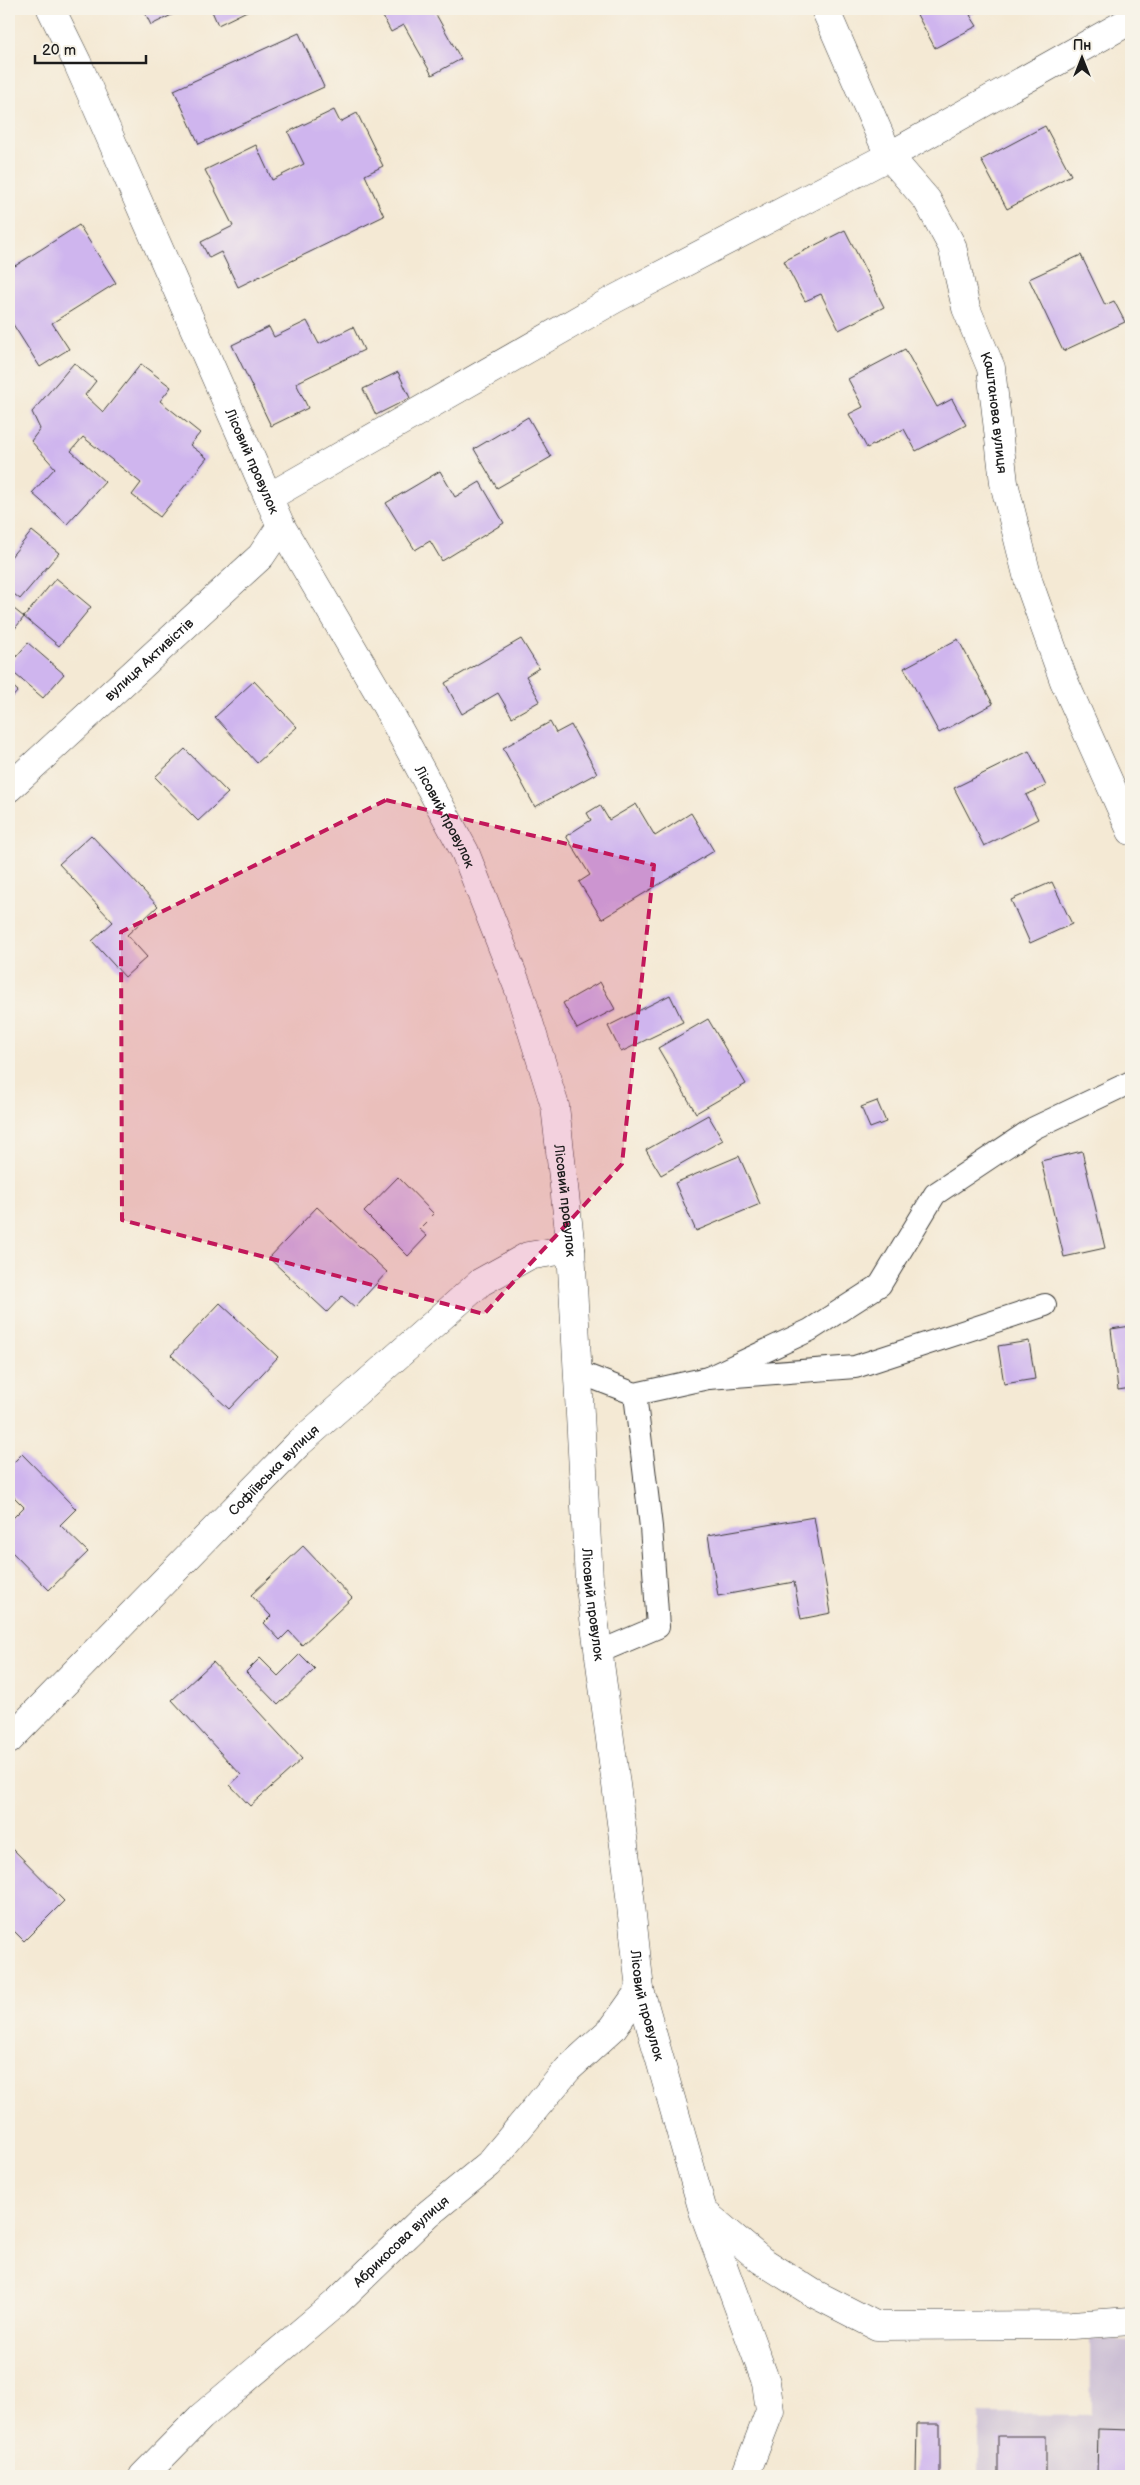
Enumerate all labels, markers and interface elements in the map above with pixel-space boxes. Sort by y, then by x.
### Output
scale bar [35,32,146,64]
north arrow [1058,32,1108,82]
text: Пн [1073,37,1091,54]
text: 20 m [42,41,76,60]
street label: Каштанова вулиця [976,349,1011,475]
street label: Лісовий провулок [221,405,283,517]
street label: вулиця Активістів [101,614,198,705]
street label: Лісовий провулок [411,762,479,871]
street label: Лісовий провулок [550,1142,579,1258]
street label: Софіївська вулиця [225,1421,323,1519]
street label: Лісовий провулок [578,1547,608,1662]
street label: Лісовий провулок [627,1948,668,2063]
street label: Абрикосова вулиця [349,2192,453,2292]

